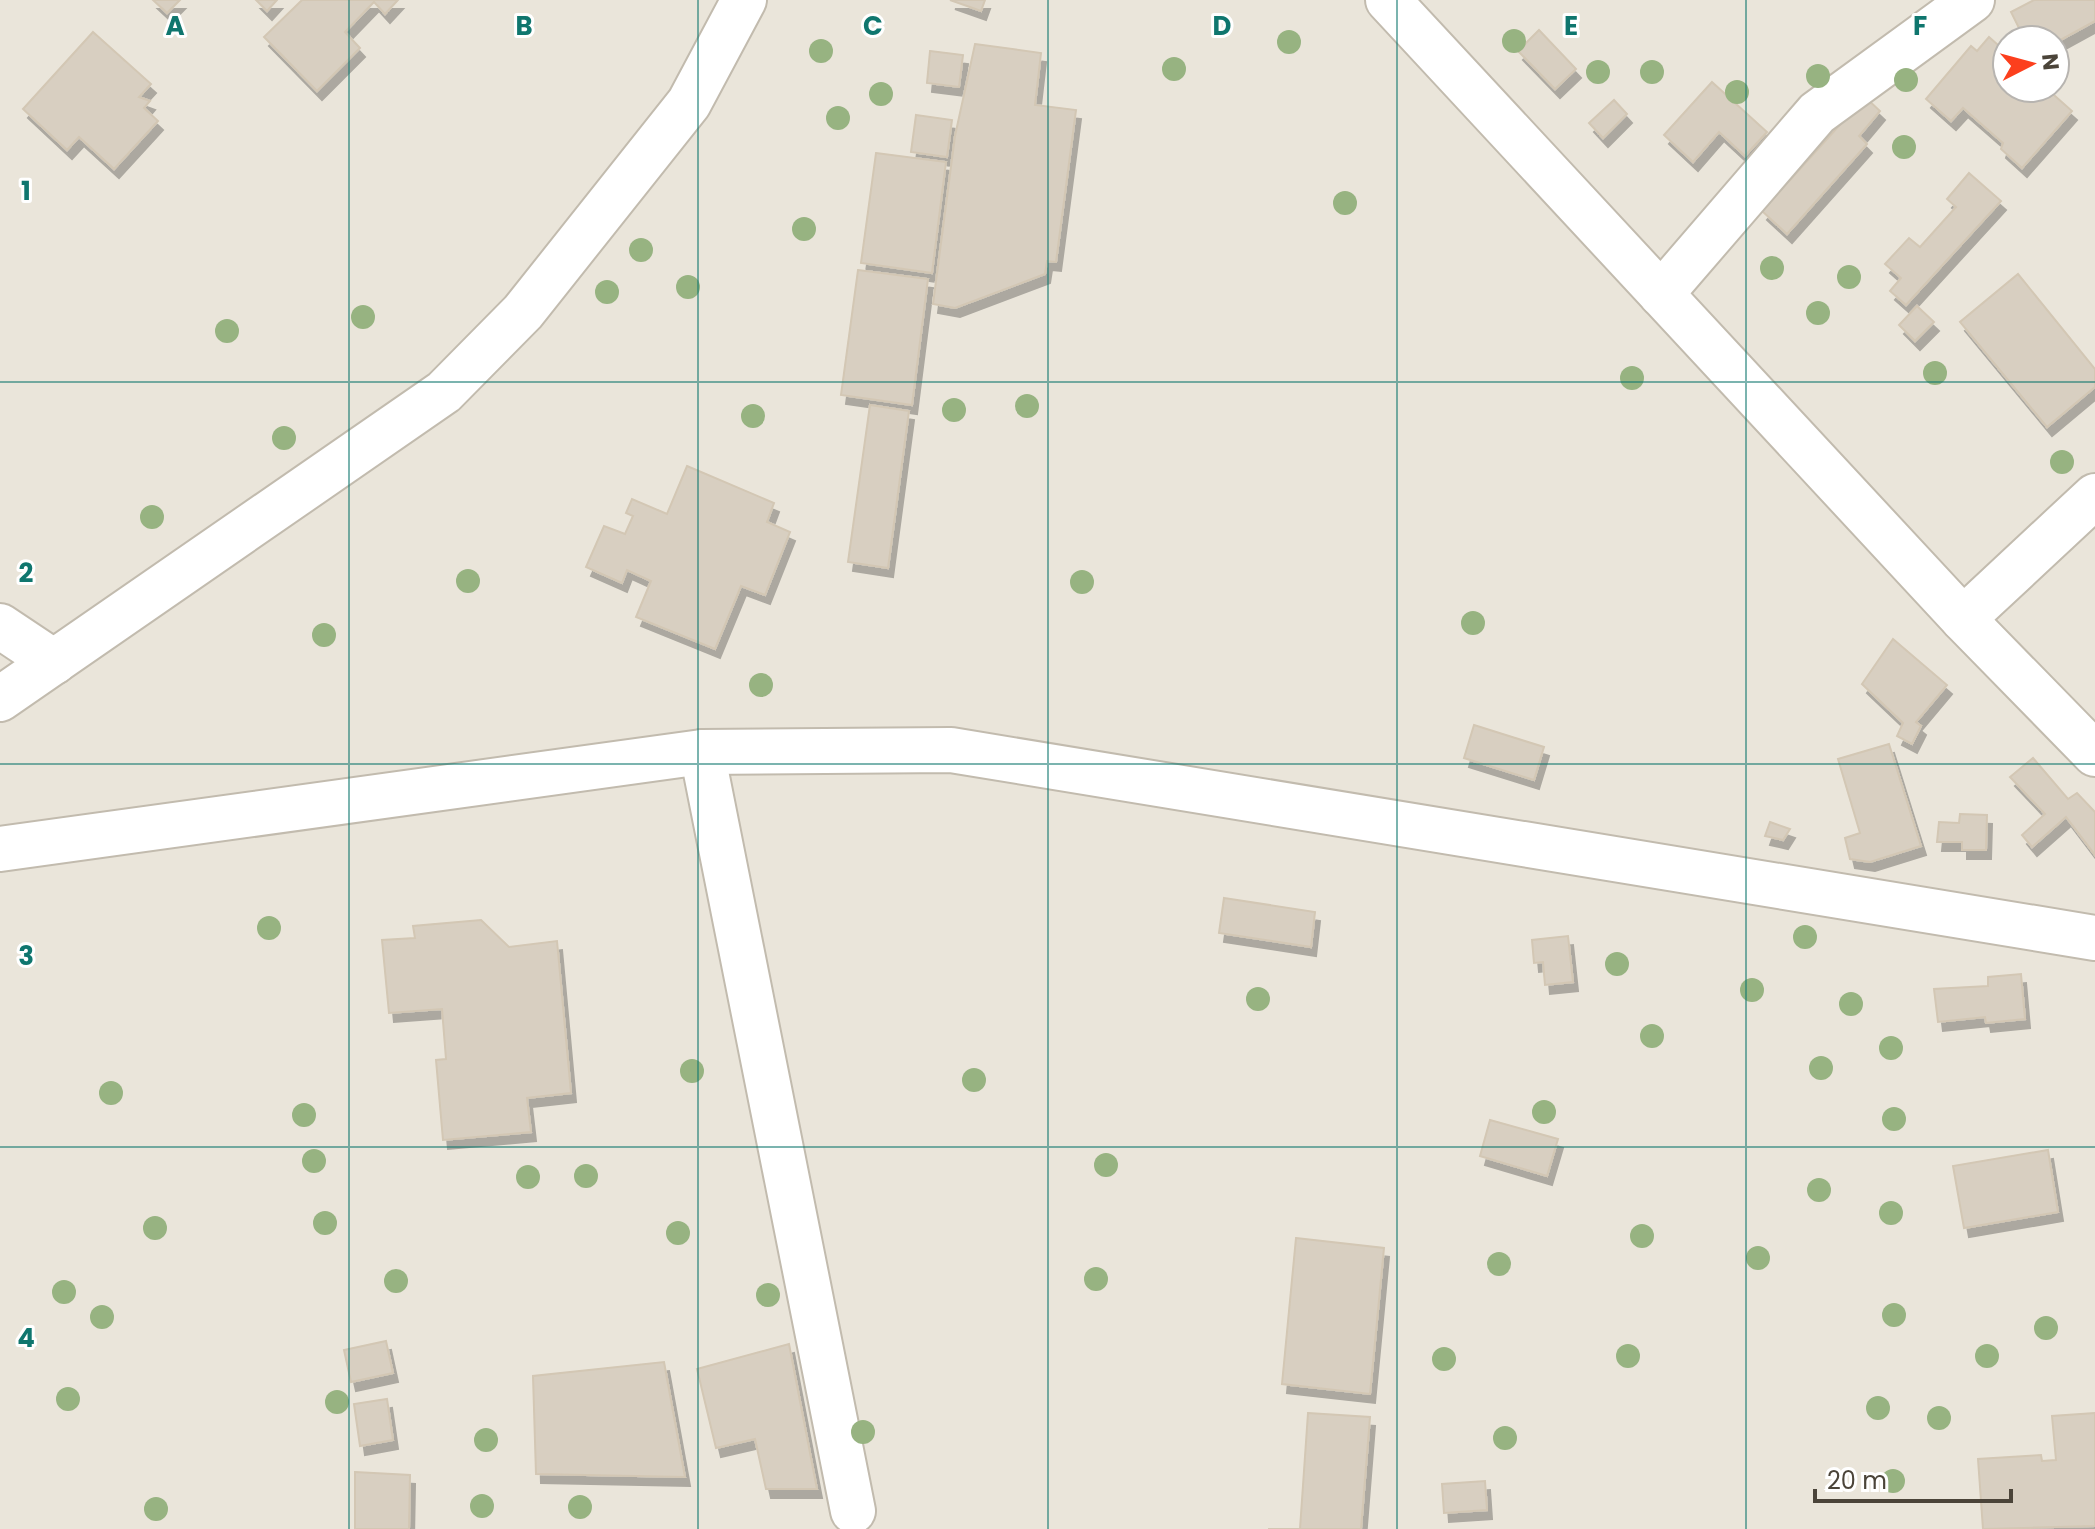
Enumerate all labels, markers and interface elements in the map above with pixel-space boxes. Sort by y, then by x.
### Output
text: A [165,8,185,44]
text: B [515,8,533,44]
text: C [863,8,883,44]
text: D [1213,8,1232,44]
text: E [1564,8,1578,44]
text: F [1913,8,1927,44]
north arrow [1991,24,2071,104]
text: N [2034,52,2067,72]
text: 1 [21,173,31,209]
text: 2 [19,555,34,591]
text: 3 [18,938,34,974]
text: 4 [17,1320,35,1356]
scale bar [1815,1453,2011,1503]
text: 20 m [1827,1464,1887,1497]

